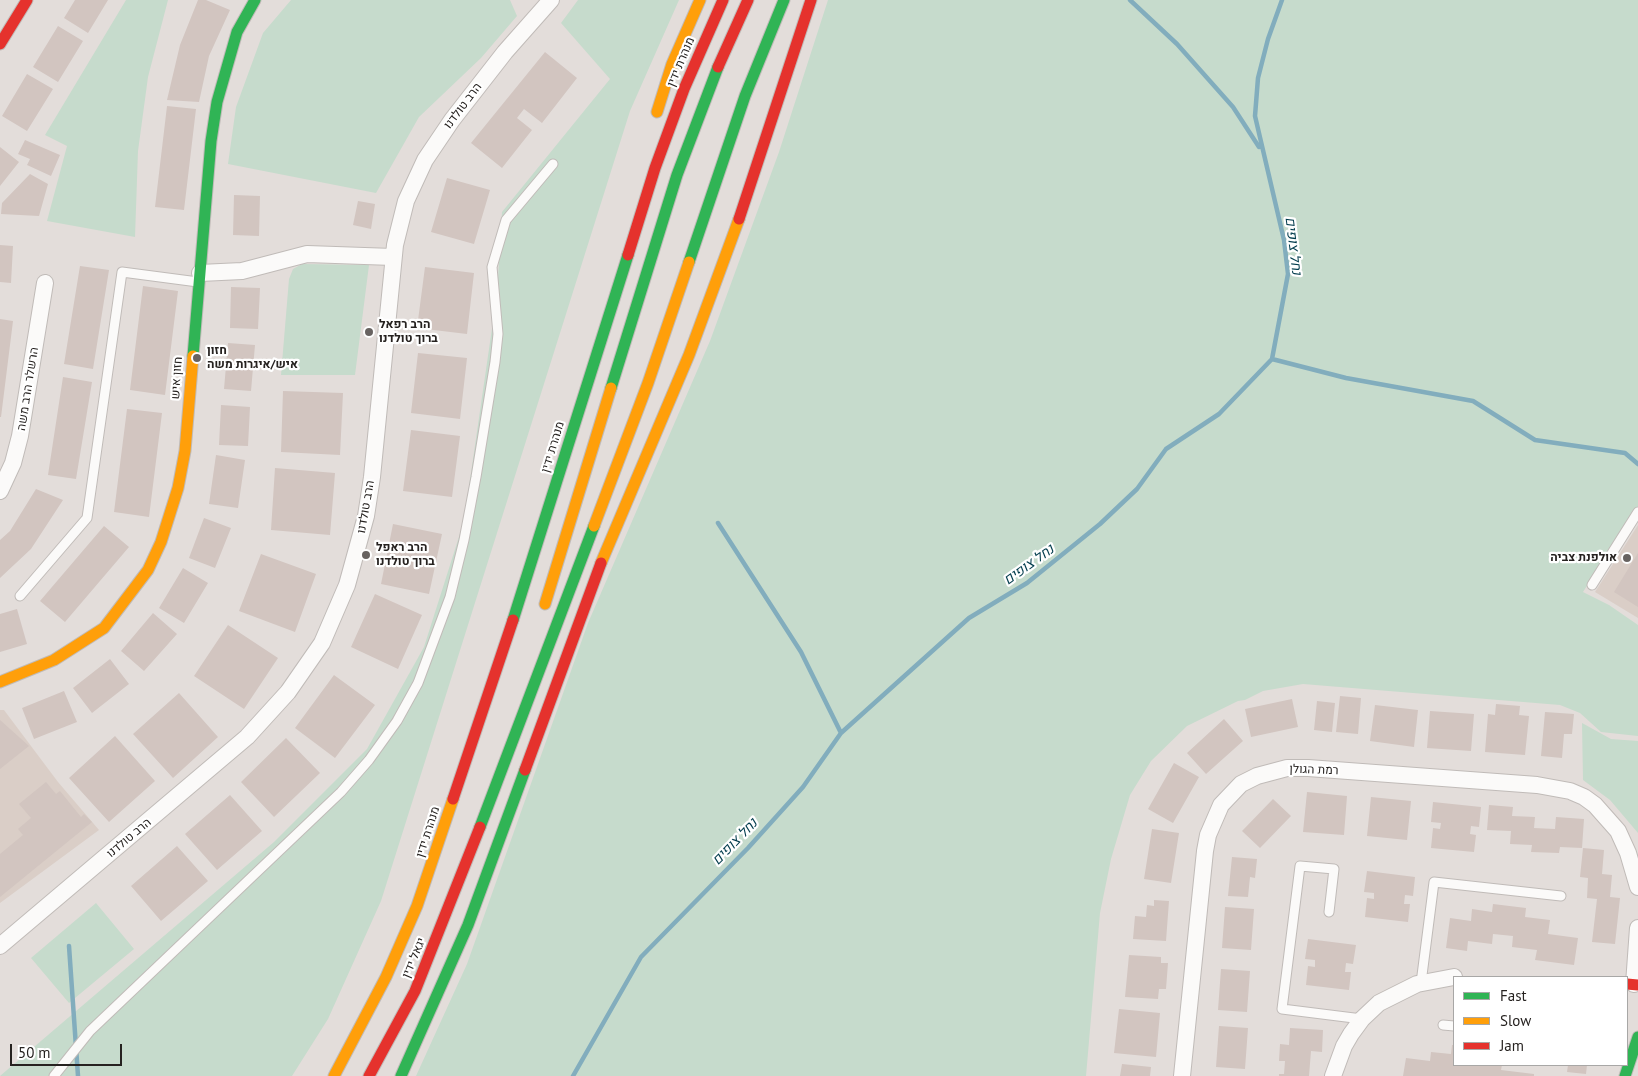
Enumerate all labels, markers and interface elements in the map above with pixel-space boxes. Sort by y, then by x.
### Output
street label: מנהרת ידין [664,35,698,89]
street label: הרב טולדנו [441,80,485,132]
water label: נחל צופים [1281,216,1305,276]
place label: הרב רפאל ברוך טולדנו [379,318,438,346]
marker: הרב רפאל ברוך טולדנו [363,326,375,338]
place label: חזון איש/איגרות משה [207,344,298,372]
street label: הרשלר הרב משה [14,346,42,432]
marker: חזון איש/איגרות משה [191,352,203,364]
street label: חזון איש [168,356,186,400]
street label: מנהרת ידין [538,420,568,474]
street label: הרב טולדנו [354,479,378,535]
place label: הרב ראפל ברוך טולדנו [376,541,435,569]
water label: נחל צופים [1001,541,1057,589]
marker: הרב ראפל ברוך טולדנו [360,549,372,561]
place label: אולפנת צביה [1550,551,1617,565]
marker: אולפנת צביה [1621,552,1633,564]
street label: רמת הגולן [1289,762,1339,778]
street label: מנהרת ידין [413,805,443,859]
street label: הרב טולדנו [104,815,154,861]
water label: נחל צופים [709,815,761,869]
street label: יגאל ידין [399,936,429,980]
legend [1453,976,1628,1066]
text: Fast [1500,986,1527,1005]
text: Slow [1500,1011,1531,1030]
scale bar [12,1034,125,1066]
text: Jam [1500,1036,1524,1055]
text: 50 m [18,1043,51,1062]

